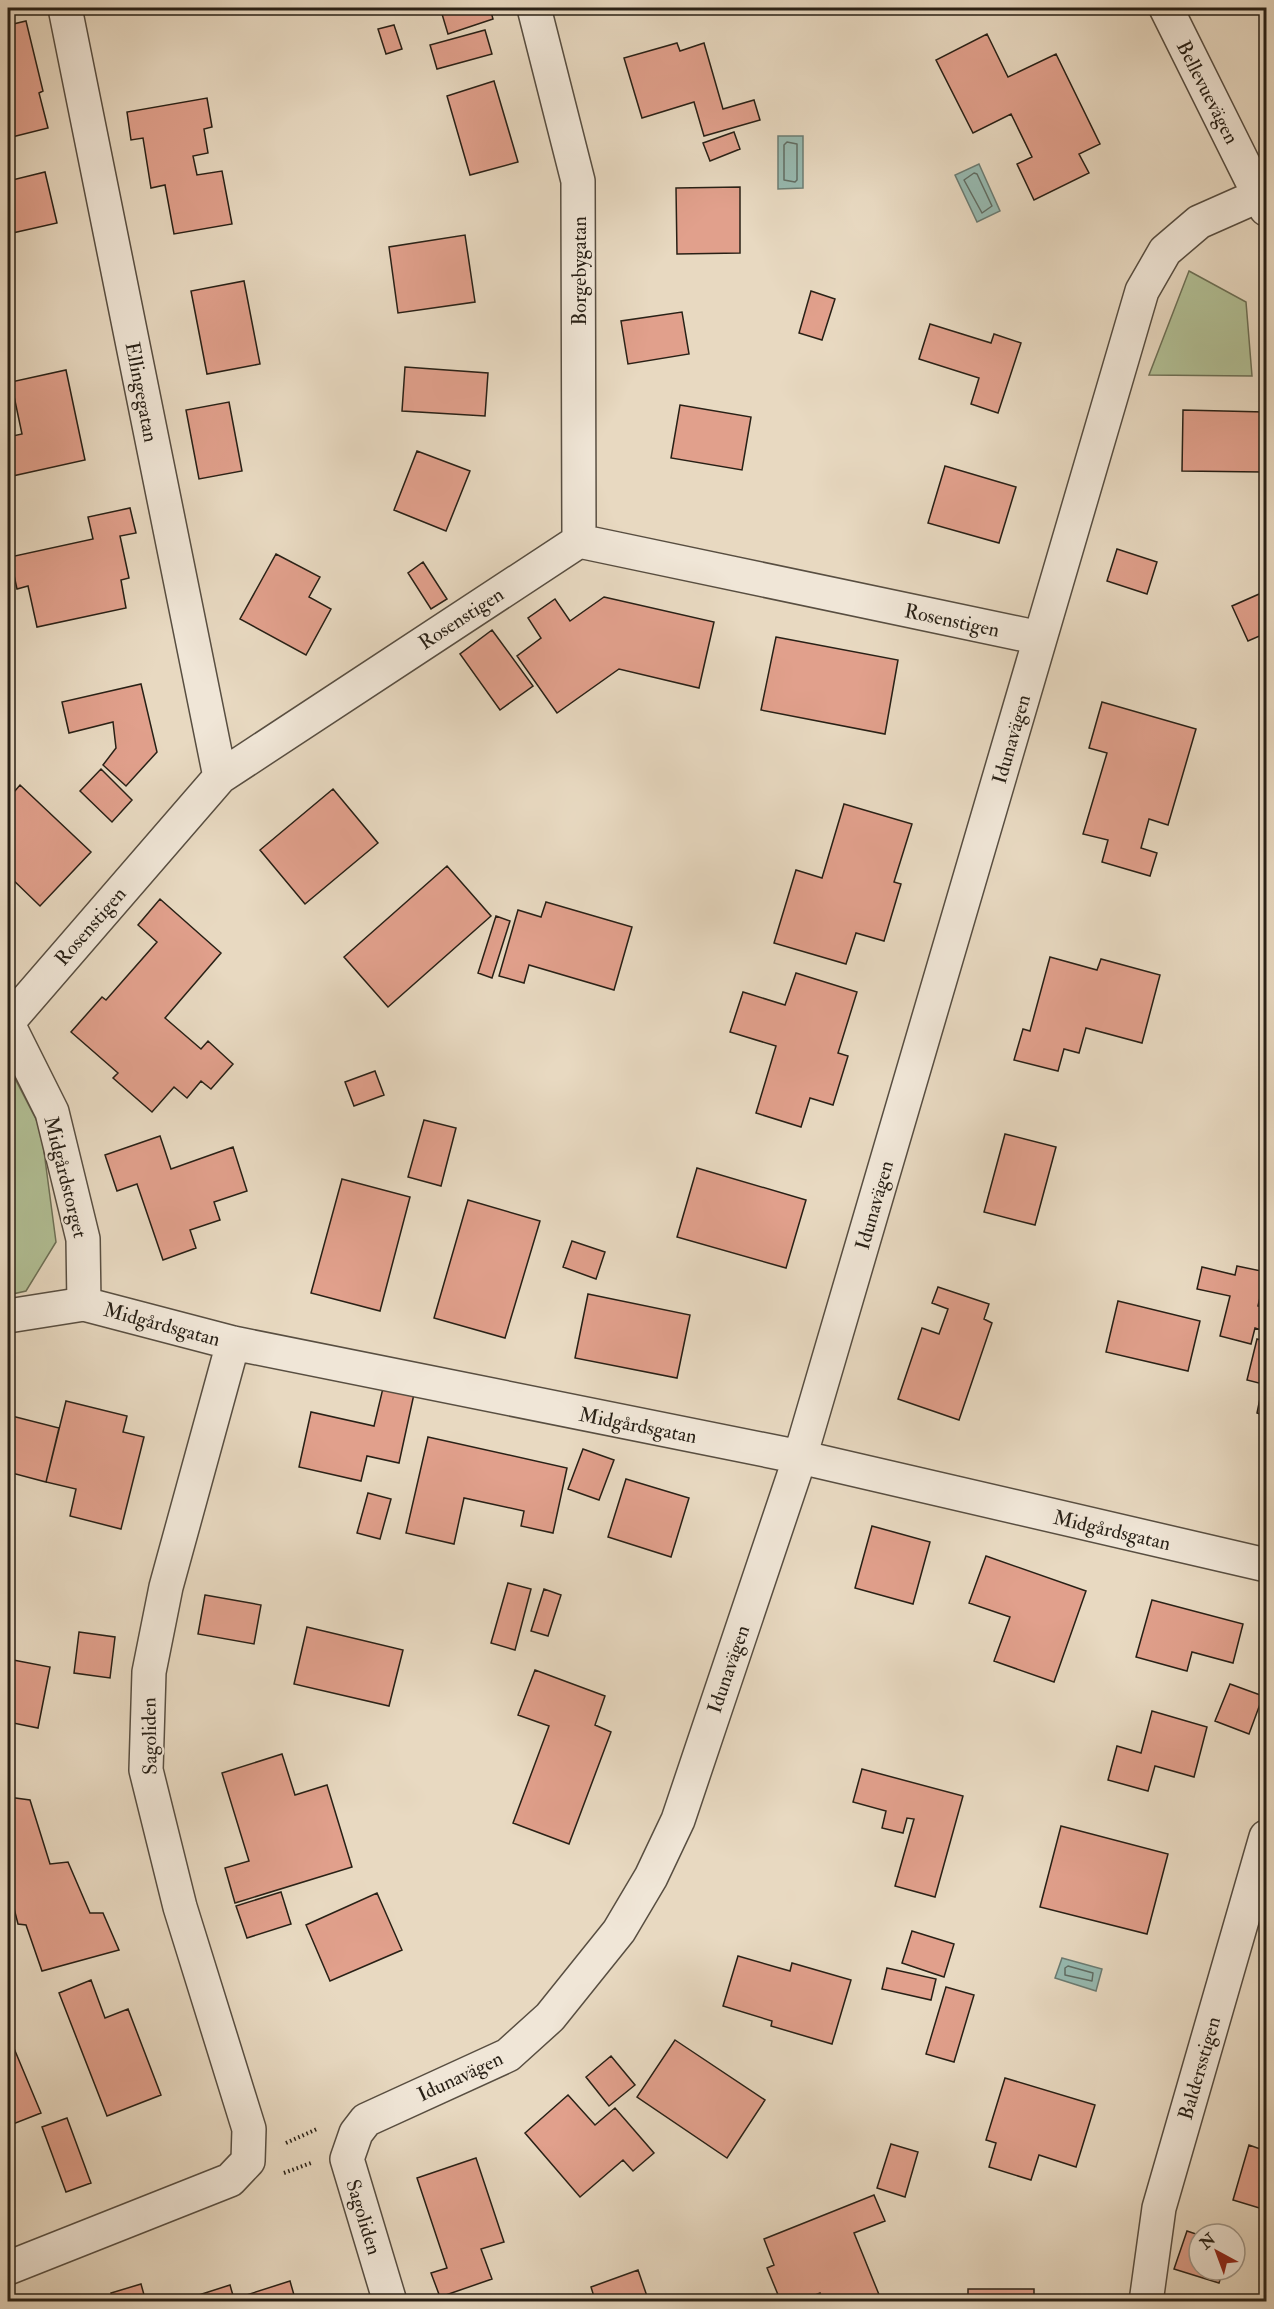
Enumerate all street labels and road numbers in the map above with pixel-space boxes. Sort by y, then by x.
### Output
street label: Bellevuevägen [1171,36,1244,148]
street label: Borgebygatan [567,216,592,326]
street label: Ellingegatan [120,340,163,444]
street label: Rosenstigen [414,582,509,655]
street label: Rosenstigen [902,598,1002,643]
street label: Idunavägen [987,692,1036,787]
street label: Rosenstigen [49,882,131,971]
street label: Midgårdstorget [38,1114,93,1241]
street label: Idunavägen [850,1158,899,1253]
street label: Midgårdsgatan [101,1297,223,1352]
street label: Midgårdsgatan [577,1402,699,1449]
street label: Midgårdsgatan [1051,1505,1173,1556]
street label: Idunavägen [702,1622,755,1717]
street label: Sagoliden [136,1697,163,1775]
street label: Baldersstigen [1173,2014,1226,2123]
street label: Idunavägen [413,2046,507,2107]
street label: Sagoliden [340,2176,387,2258]

